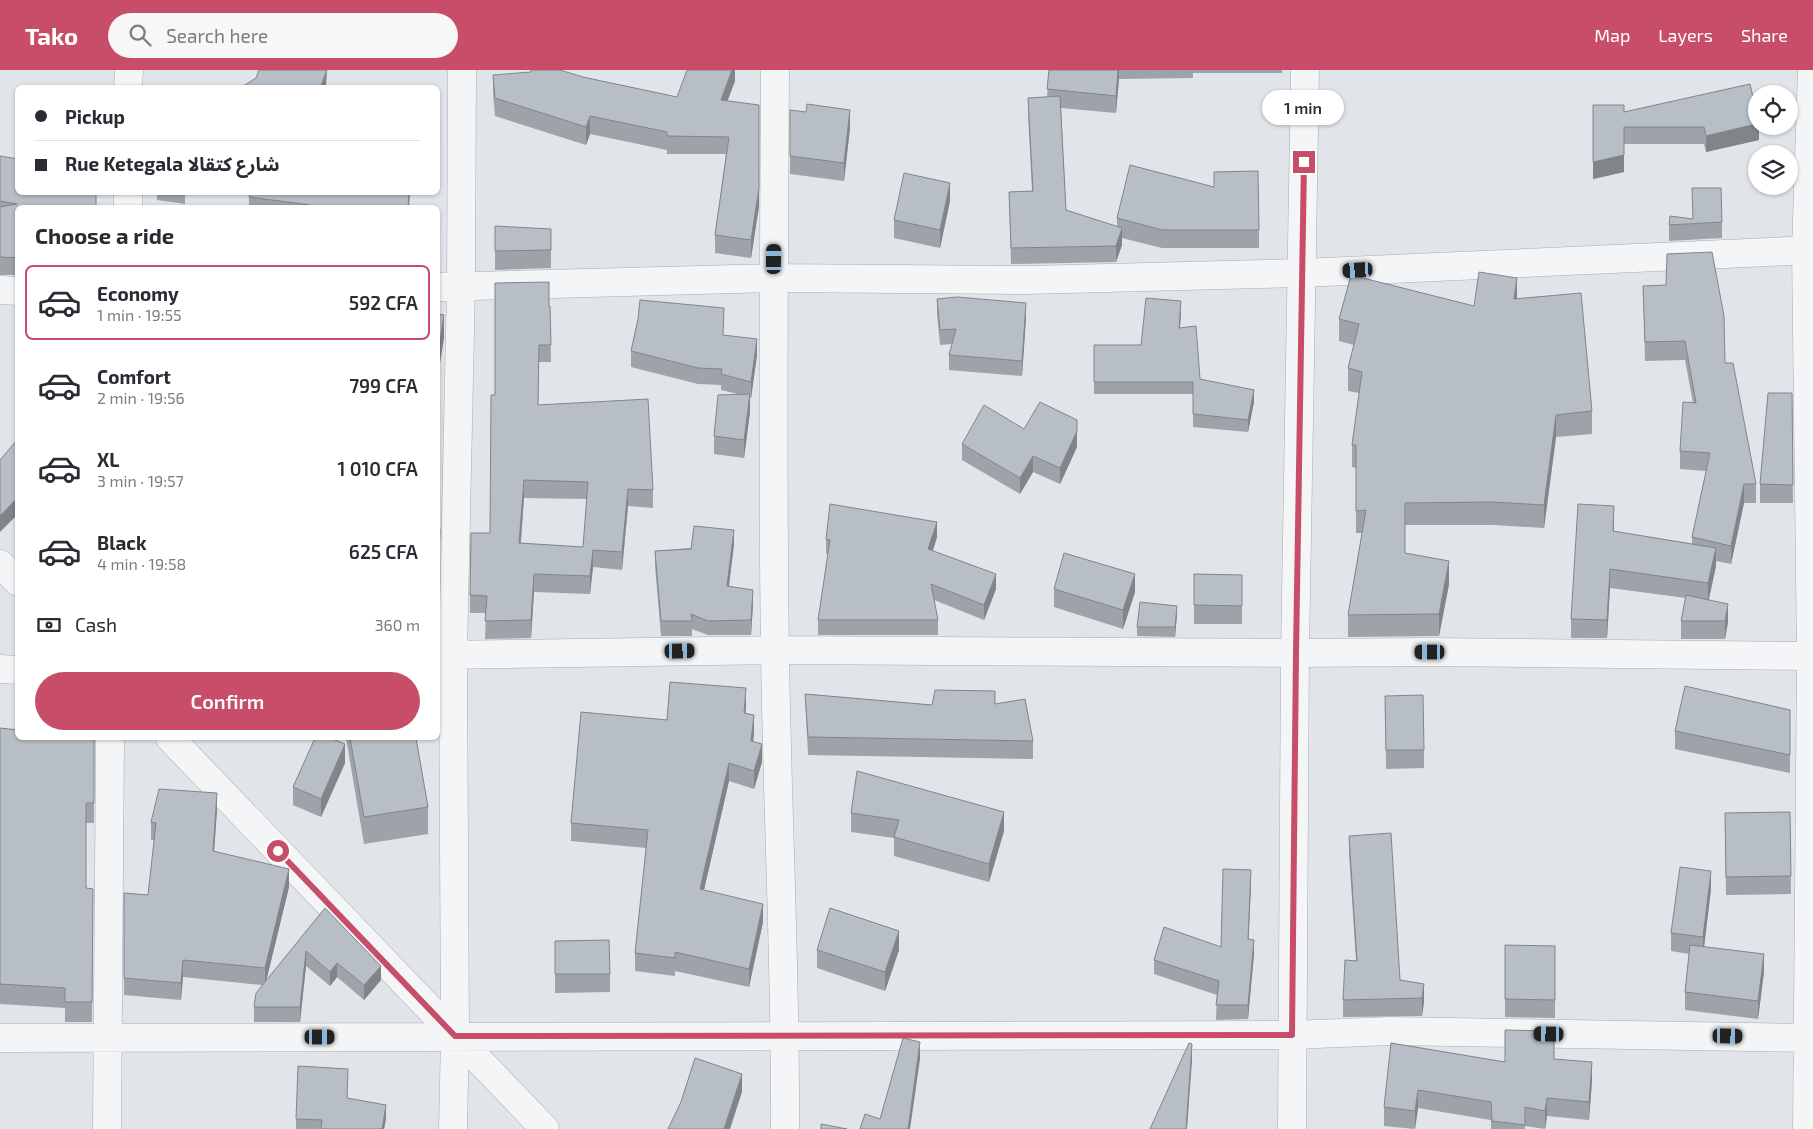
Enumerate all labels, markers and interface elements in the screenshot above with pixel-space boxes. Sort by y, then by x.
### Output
search box [108,13,458,58]
text: Tako [25,21,78,50]
icon: search [126,21,154,49]
text: Search here [166,24,268,47]
text: Map [1594,24,1630,46]
text: Layers [1658,24,1713,46]
text: Share [1741,24,1788,46]
map controls [1748,85,1798,195]
button: locate [1748,85,1798,135]
callout: 1 min [1263,89,1345,124]
text: 1 min [1284,98,1322,117]
text: Pickup [65,105,125,128]
button: layers [1748,145,1798,195]
route end [1293,151,1315,173]
text: Rue Ketegala شارع كتقالا [65,152,280,175]
text: Choose a ride [35,222,174,248]
car [766,244,781,274]
car [1342,262,1373,278]
icon: car [37,280,82,325]
text: Economy [97,282,179,305]
text: 592 CFA [349,291,418,314]
text: 1 min · 19:55 [97,305,182,324]
icon: car [37,363,82,408]
text: Comfort [97,365,171,388]
text: 799 CFA [349,374,418,397]
text: 2 min · 19:56 [97,388,185,407]
icon: car [37,446,82,491]
text: XL [97,448,119,471]
text: 1 010 CFA [338,457,418,480]
text: 3 min · 19:57 [97,471,184,490]
icon: car [37,529,82,574]
text: Black [97,531,147,554]
text: 625 CFA [349,540,418,563]
text: 4 min · 19:58 [97,554,186,573]
icon: cash [35,611,63,639]
text: Cash [75,613,117,636]
text: 360 m [375,615,420,634]
car [664,643,695,659]
car [1415,645,1445,660]
button: Confirm [35,672,420,730]
route start [267,840,289,862]
car [1533,1026,1564,1042]
car [1712,1028,1743,1044]
car [305,1030,335,1045]

